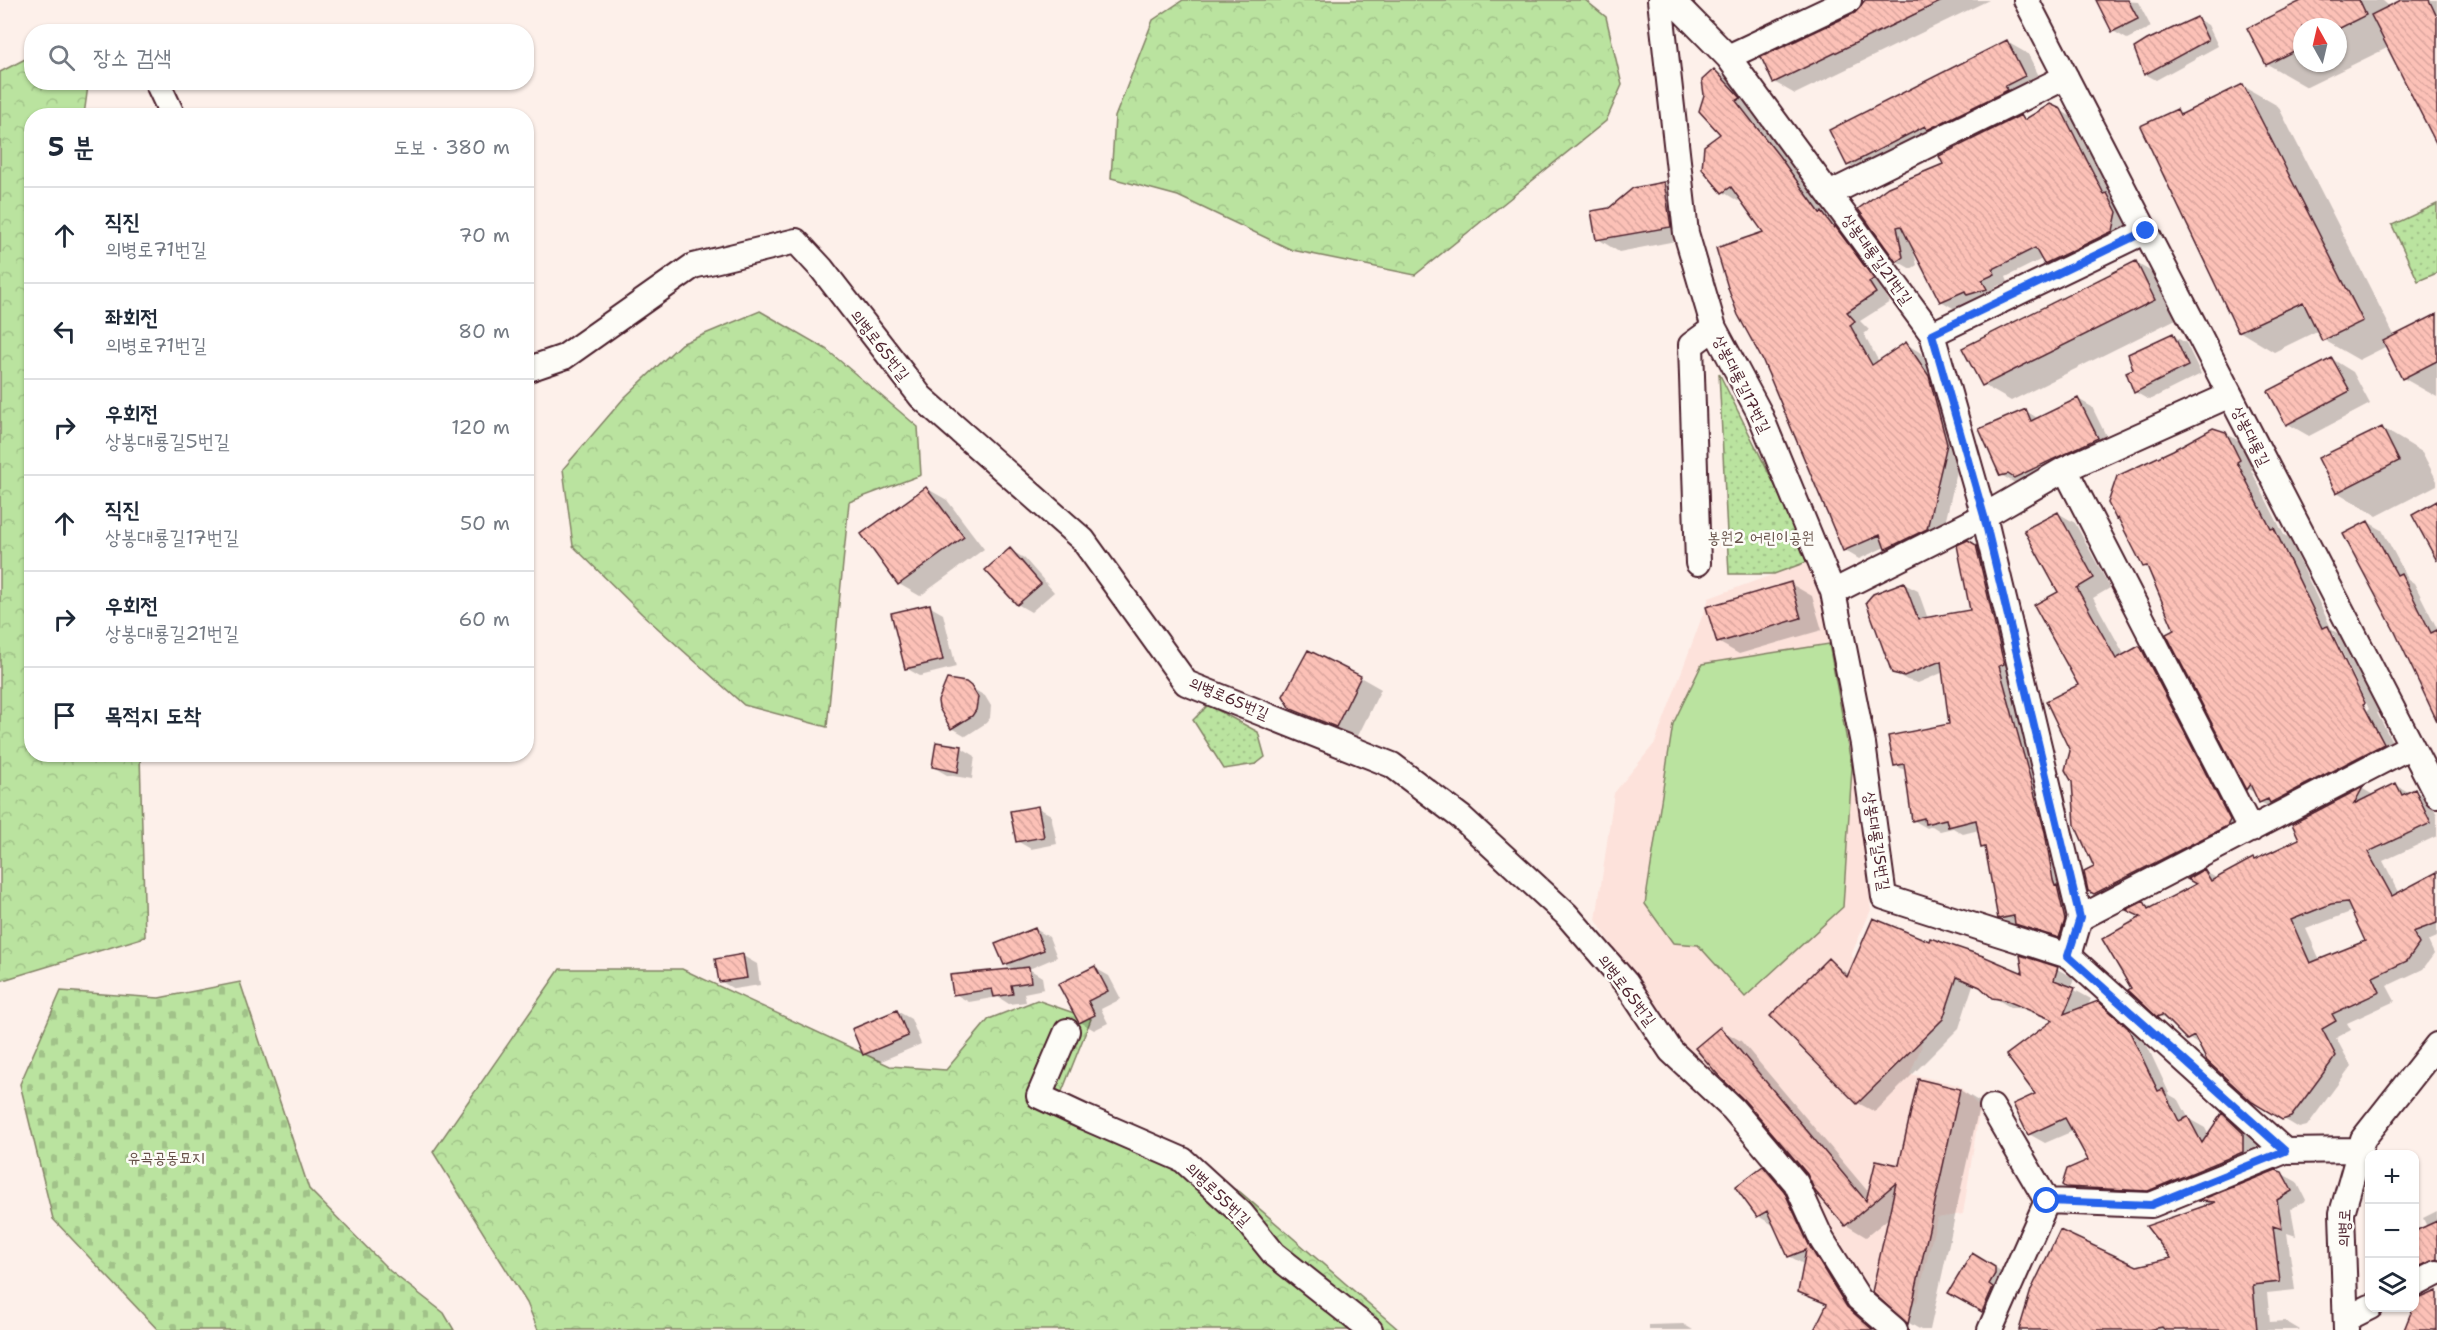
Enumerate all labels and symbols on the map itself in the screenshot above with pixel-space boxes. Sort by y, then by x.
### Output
north arrow [2293,18,2347,72]
street label: 상봉대룡길21번길 [1837,209,1917,309]
route end [2132,217,2158,243]
street label: 의병로65번길 [846,305,914,385]
street label: 상봉대룡길17번길 [1708,331,1776,437]
street label: 상봉대룡길 [2227,403,2275,470]
park label: 봉원2 어린이공원 [1708,527,1814,548]
street label: 의병로65번길 [1186,672,1272,724]
street label: 상봉대룡길5번길 [1859,790,1895,892]
street label: 의병로65번길 [1593,950,1661,1030]
park label: 유곡공동묘지 [127,1147,205,1168]
street label: 의병로55번길 [1181,1157,1255,1231]
route start [2033,1187,2059,1213]
street label: 의병로 [2333,1208,2355,1248]

